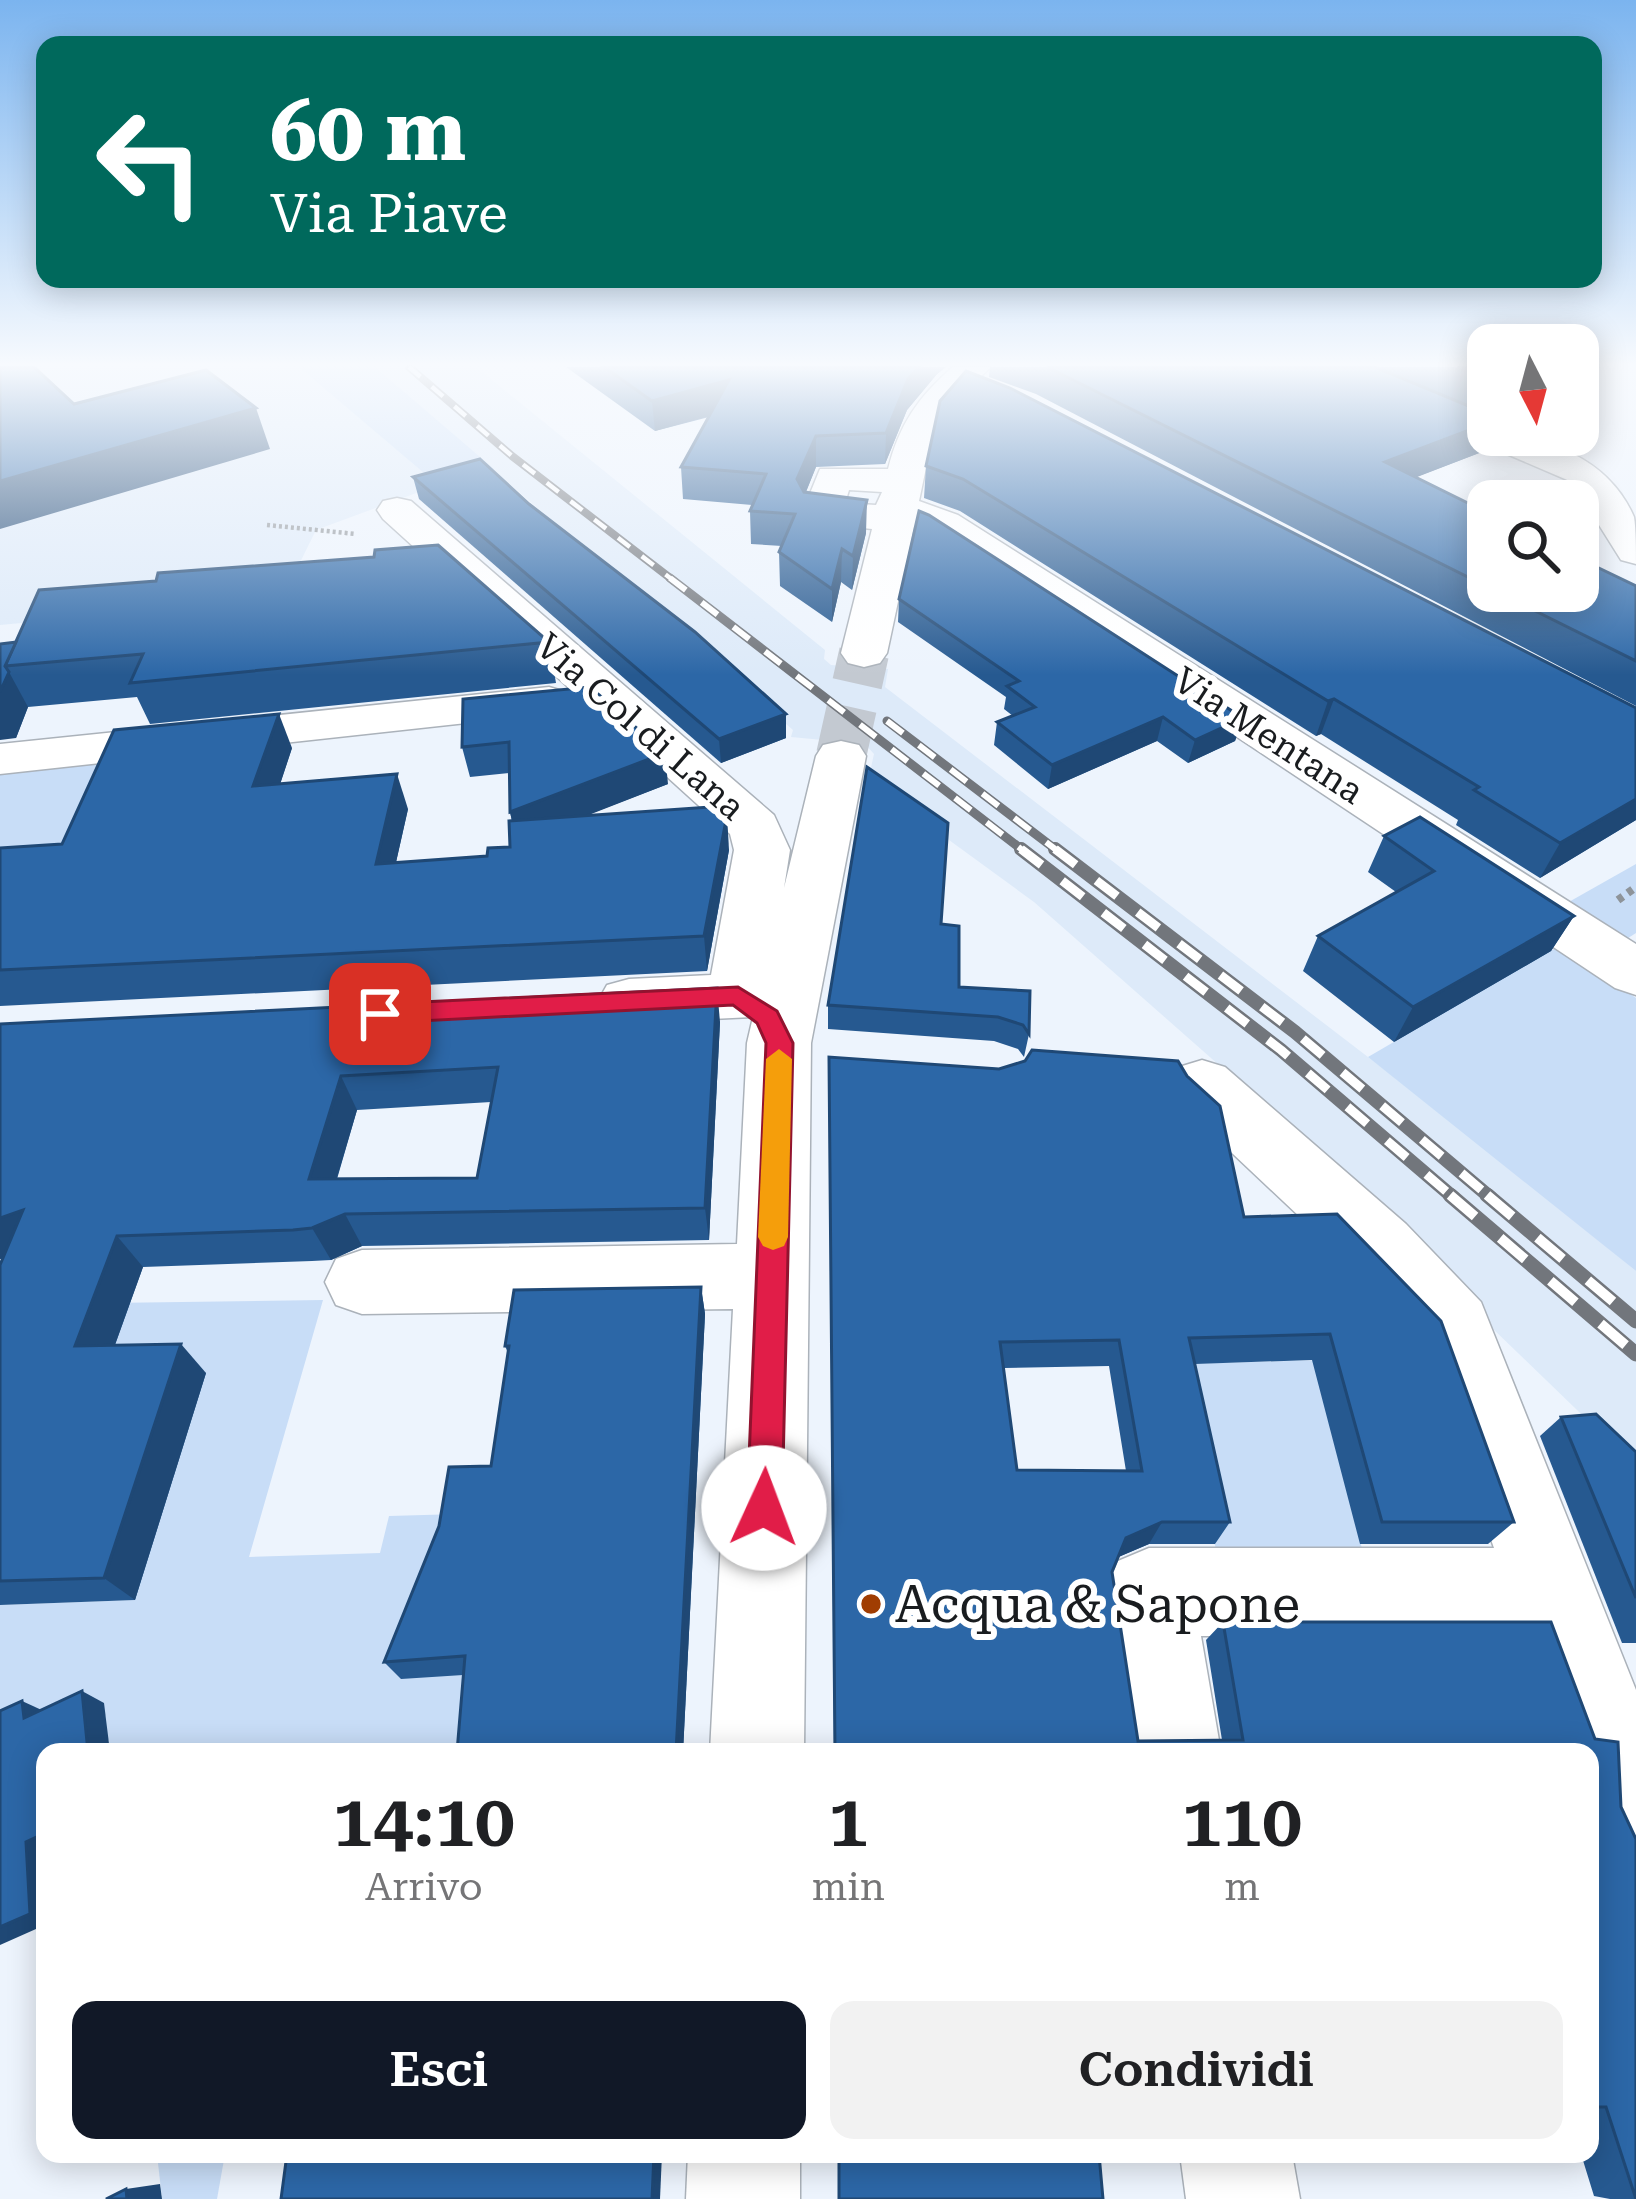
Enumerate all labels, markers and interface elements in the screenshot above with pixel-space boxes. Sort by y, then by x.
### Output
text: 60 m [270,82,466,180]
icon: left [72,84,228,240]
text: Via Piave [270,182,508,245]
north arrow [1467,324,1599,456]
map controls [1467,324,1599,612]
button: search [1467,480,1599,612]
street label: Via Col di Lana [528,625,753,829]
street label: Via Mentana [1166,659,1372,813]
pin [329,963,431,1065]
icon: arrive [347,981,413,1047]
position arrow [701,1445,827,1571]
place label: Acqua & Sapone [895,1575,1300,1634]
marker: Acqua & Sapone [858,1591,884,1617]
text: 14:10 [333,1779,515,1864]
text: 1 [828,1779,868,1864]
text: 110 [1181,1779,1302,1864]
text: Arrivo [365,1864,483,1910]
text: min [812,1864,885,1910]
text: m [1224,1864,1260,1910]
button: Esci [72,2001,806,2139]
button: Condividi [830,2001,1563,2139]

